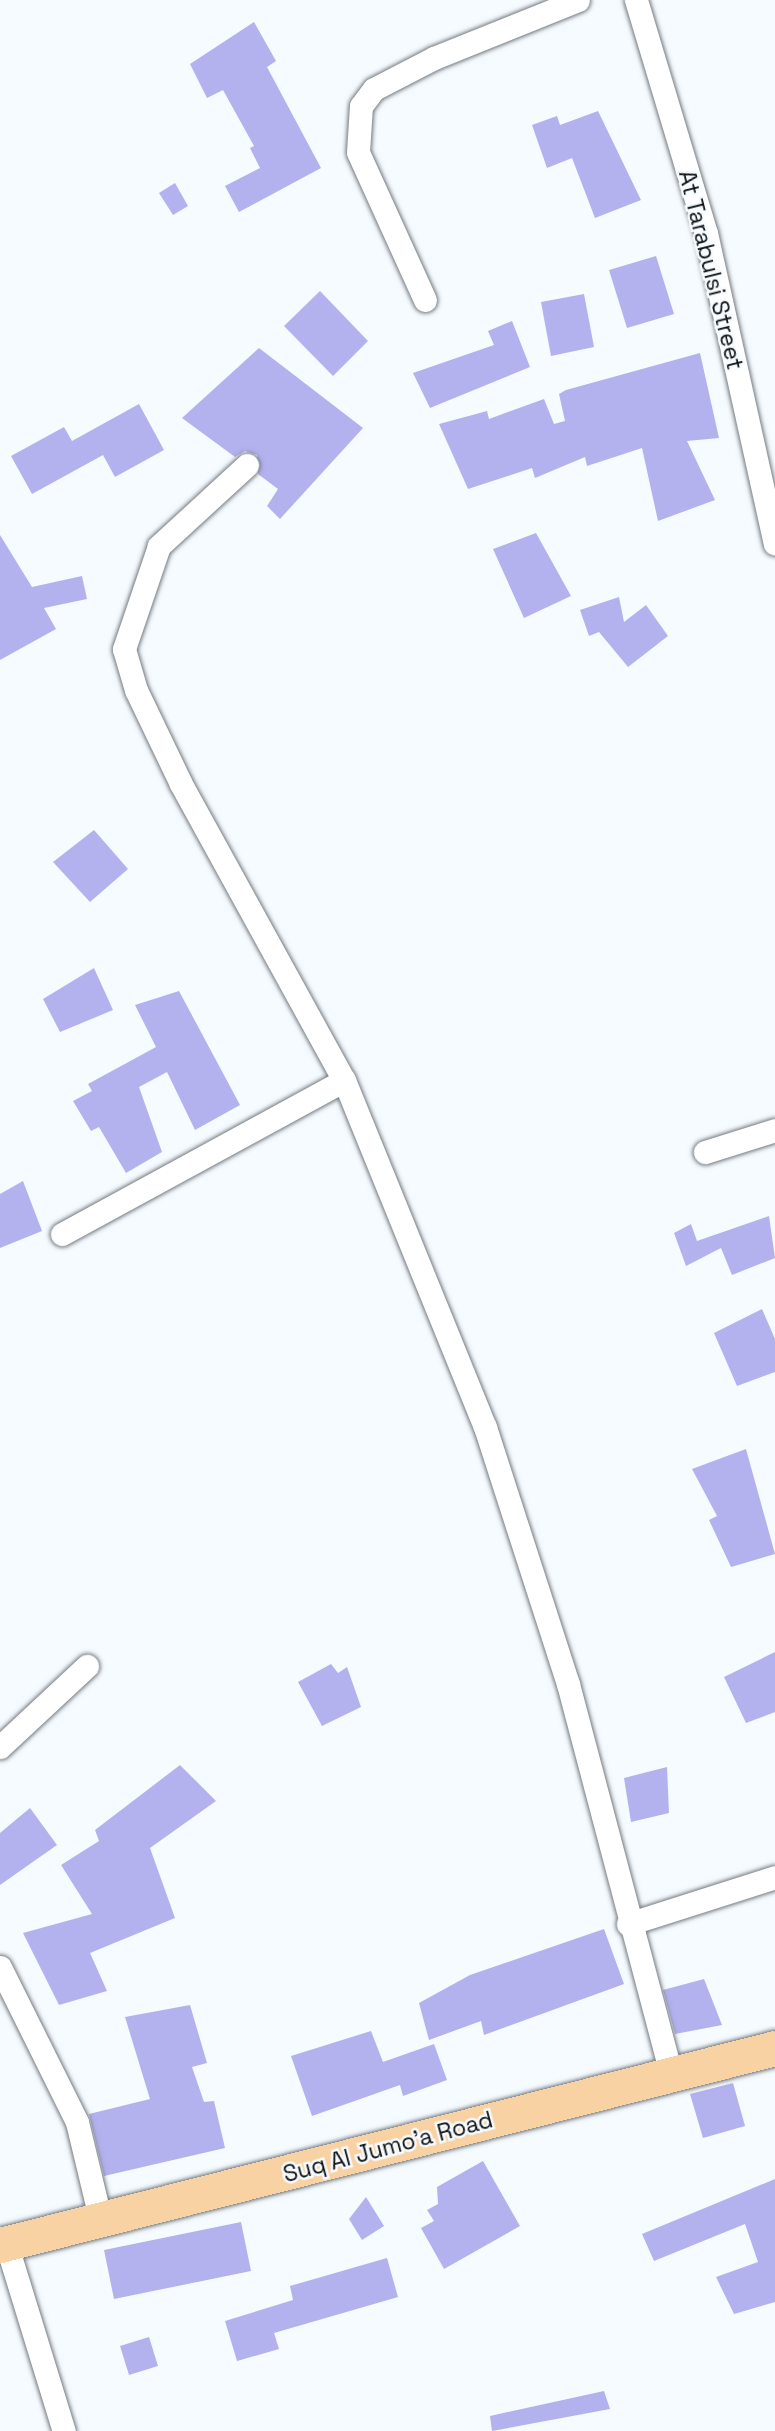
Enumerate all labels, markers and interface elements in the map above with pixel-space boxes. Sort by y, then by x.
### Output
street label: At Tarabulsi Street [673,167,749,373]
street label: Suq Al Jumo’a Road [280,2106,496,2188]

